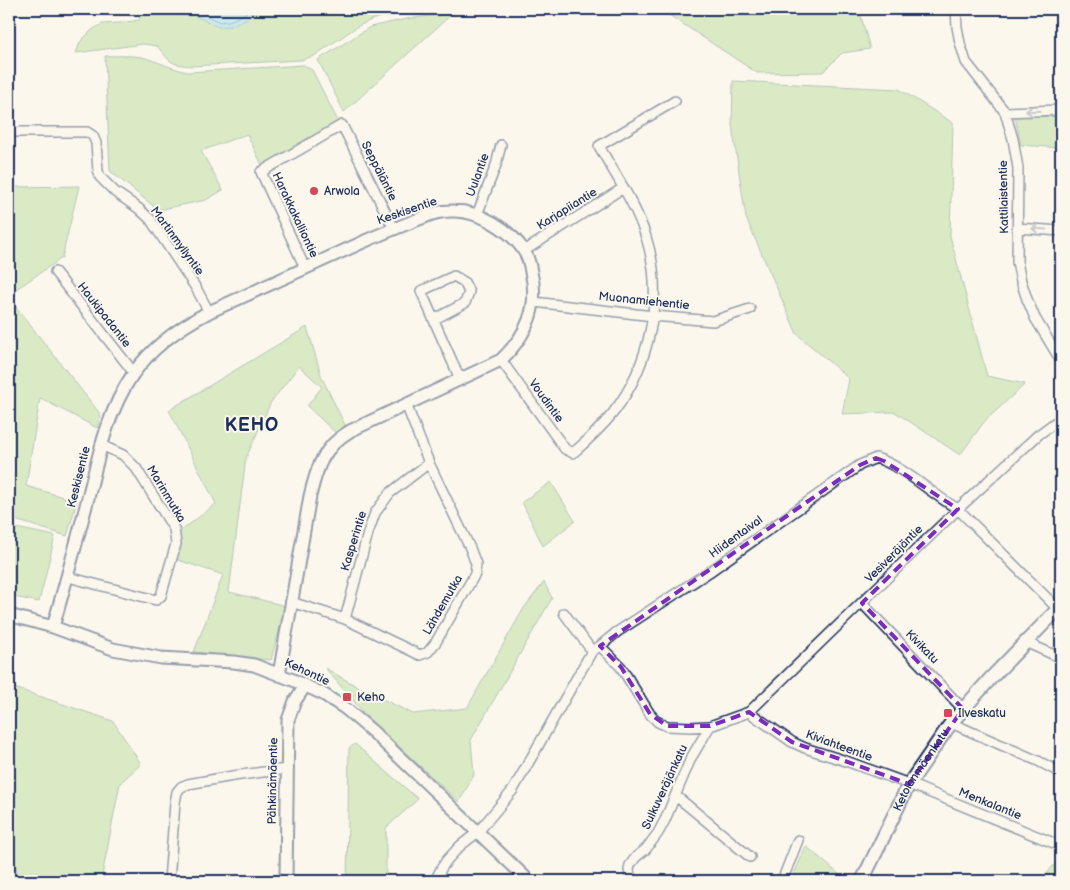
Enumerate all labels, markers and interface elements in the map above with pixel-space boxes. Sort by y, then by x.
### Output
one-way arrow [1025,107,1041,116]
street label: Seppäläntie [358,139,400,203]
street label: Uulantie [463,151,493,199]
street label: Kattilaistentie [996,160,1012,234]
street label: Harakkakalliontie [269,170,321,260]
place label: Arwola [324,184,360,199]
marker: Arwola [308,185,320,197]
street label: Karjapiiantie [534,185,600,233]
street label: Keskisentie [375,194,439,228]
street label: Martinmyllyntie [147,204,207,278]
one-way arrow [1031,225,1047,234]
street label: Haukipadantie [74,279,134,351]
street label: Muonamiehentie [598,289,690,313]
street label: Voudintie [525,376,567,426]
district label: KEHO [225,415,279,436]
street label: Keskisentie [64,445,94,509]
street label: Marinmutka [143,463,189,525]
street label: Kasperintie [338,509,370,573]
street label: Hiidentaival [706,512,766,562]
street label: Vesiveräjäntie [862,522,926,586]
street label: Lähdemutka [420,572,466,638]
street label: Kivikatu [902,627,942,667]
street label: Kehontie [282,655,332,689]
place label: Keho [357,690,385,705]
marker: Keho [341,691,353,703]
place label: Ilveskatu [958,706,1006,721]
marker: Ilveskatu [942,707,954,719]
street label: Ketolanmäenkatu [890,726,952,813]
street label: Kiviahteentie [804,727,874,765]
street label: Pähkinämäentie [265,737,281,825]
street label: Sulkuveräjänkatu [639,742,691,832]
street label: Menkalantie [956,785,1024,823]

